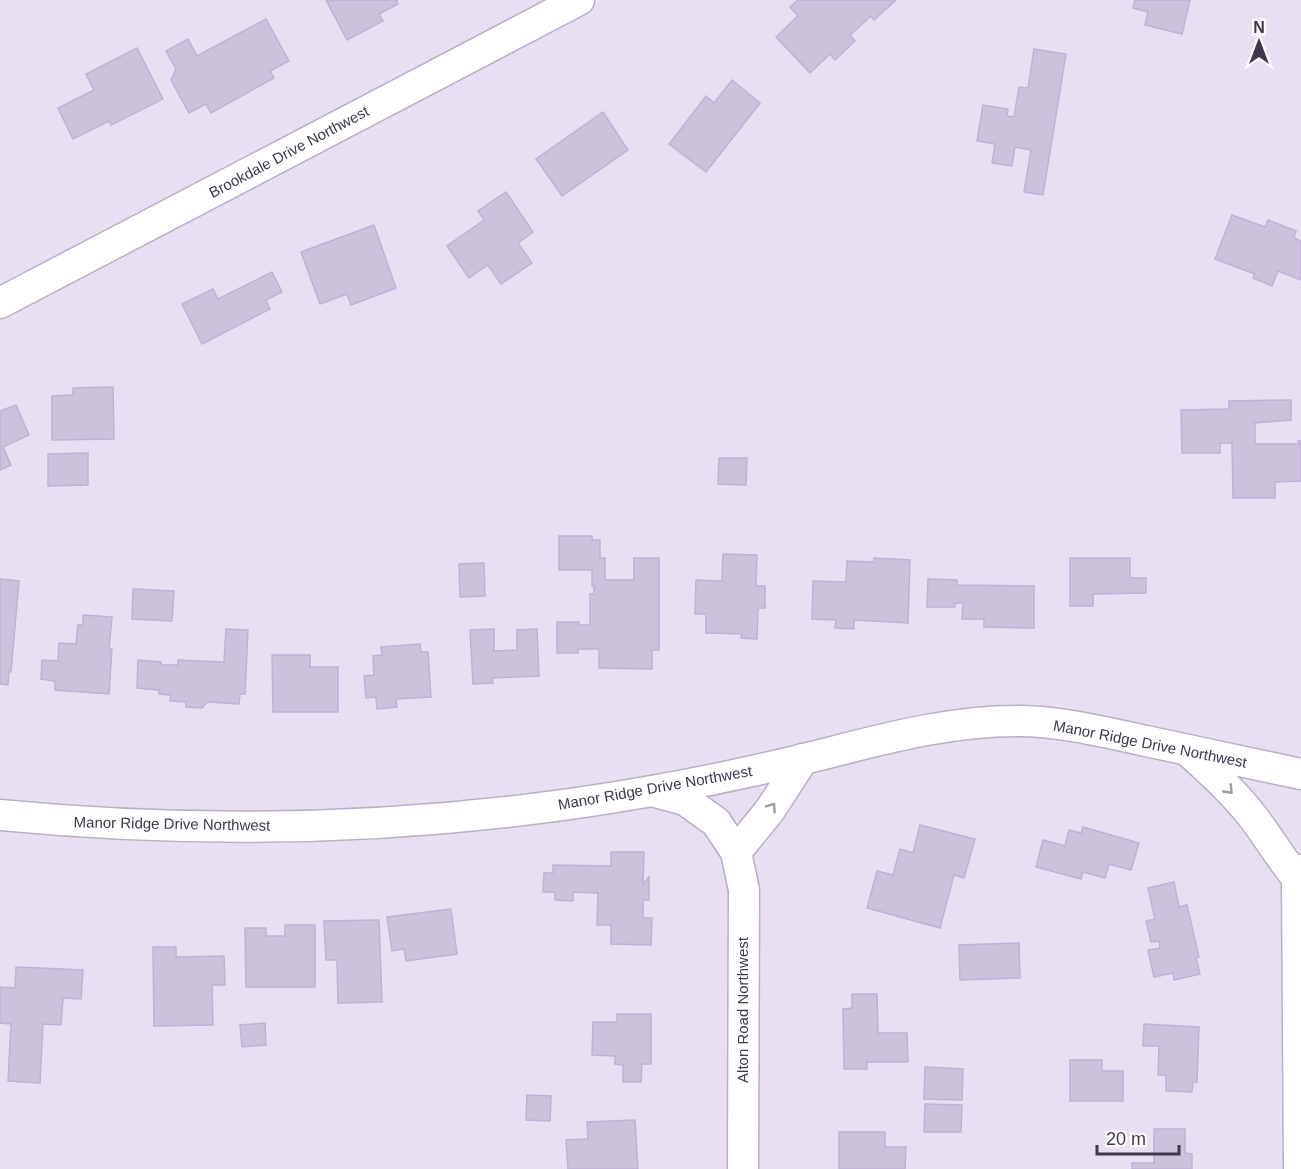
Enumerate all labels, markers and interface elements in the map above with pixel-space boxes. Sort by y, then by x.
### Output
north arrow [1229,12,1289,72]
text: N [1253,19,1265,36]
street label: Brookdale Drive Northwest [206,102,372,201]
street label: Manor Ridge Drive Northwest [1052,716,1249,771]
street label: Manor Ridge Drive Northwest [557,762,754,813]
one-way arrow [1222,783,1233,794]
one-way arrow [765,803,776,814]
street label: Manor Ridge Drive Northwest [74,813,271,834]
street label: Alton Road Northwest [734,936,751,1083]
scale bar [1097,1118,1180,1156]
text: 20 m [1106,1129,1146,1149]

